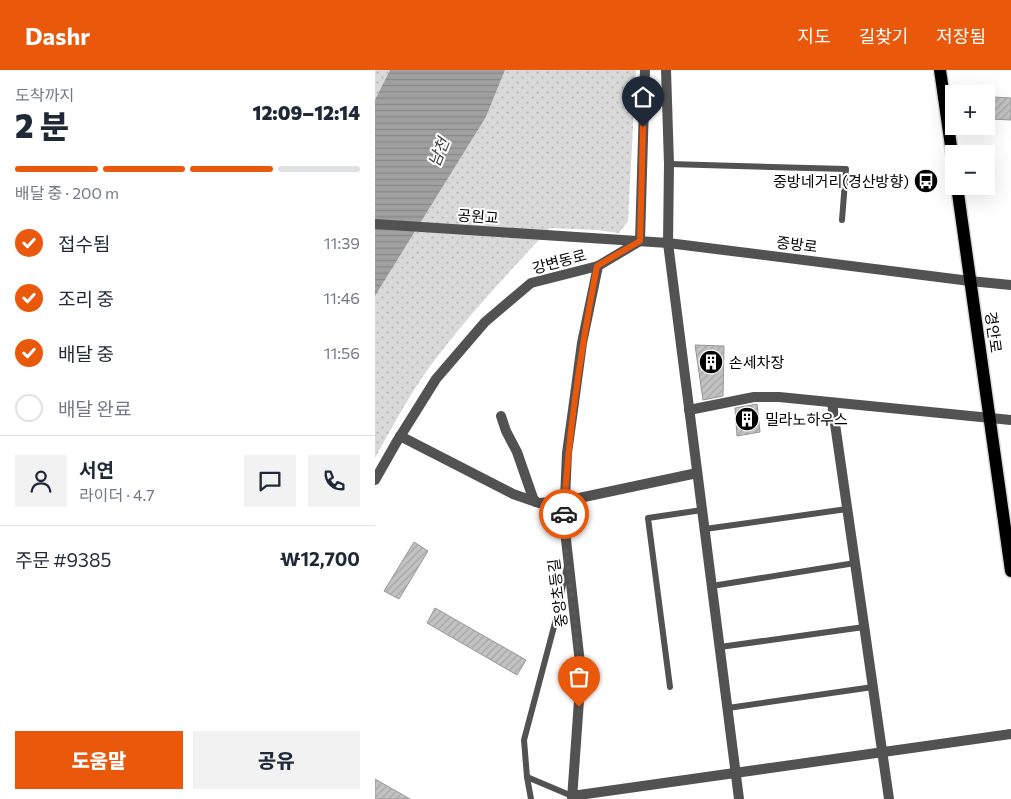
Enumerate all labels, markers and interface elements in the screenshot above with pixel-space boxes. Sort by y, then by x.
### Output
text: Dashr [25,21,90,50]
text: 지도 [798,25,831,47]
text: 길찾기 [859,25,908,47]
text: 저장됨 [936,25,986,47]
pin [622,76,664,127]
icon: home [629,83,657,111]
text: 도착까지 [15,85,74,104]
map controls [945,85,995,195]
button: + [945,85,995,135]
text: 12:09–12:14 [253,101,360,124]
text: 2 분 [15,105,69,145]
water label: 남천 [424,133,453,169]
button: − [945,145,995,195]
bus stop icon: 중방네거리(경산방향) [913,168,939,194]
place label: 중방네거리(경산방향) [773,172,909,190]
text: 배달 중 · 200 m [15,183,119,202]
street label: 공원교 [457,206,499,226]
icon: check [15,229,43,257]
text: 접수됨 [58,232,110,255]
text: 11:39 [324,233,360,252]
street label: 중방로 [775,233,819,255]
street label: 강변동로 [530,245,588,277]
icon: check [15,284,43,312]
text: 조리 중 [58,287,114,310]
text: 11:46 [323,288,360,307]
street label: 경안로 [982,310,1006,354]
icon: check [15,339,43,367]
text: 배달 중 [58,342,114,365]
text: 11:56 [324,343,360,362]
building icon: 손세차장 [698,349,724,375]
place label: 손세차장 [729,353,784,371]
text: 배달 완료 [58,397,132,420]
building icon: 밀라노하우스 [734,406,760,432]
place label: 밀라노하우스 [765,410,848,428]
button: person [15,455,67,507]
button: chat [244,455,296,507]
button: phone [308,455,360,507]
text: 서연 [79,458,114,481]
text: 라이더 · 4.7 [79,485,155,504]
courier [539,489,589,539]
icon: car [550,500,578,528]
text: ₩12,700 [280,547,360,570]
text: 주문 #9385 [15,548,111,571]
street label: 중앙초등길 [544,558,570,628]
pin [558,656,600,707]
icon: bag [565,663,593,691]
button: 도움말 [15,731,183,789]
button: 공유 [193,731,360,789]

